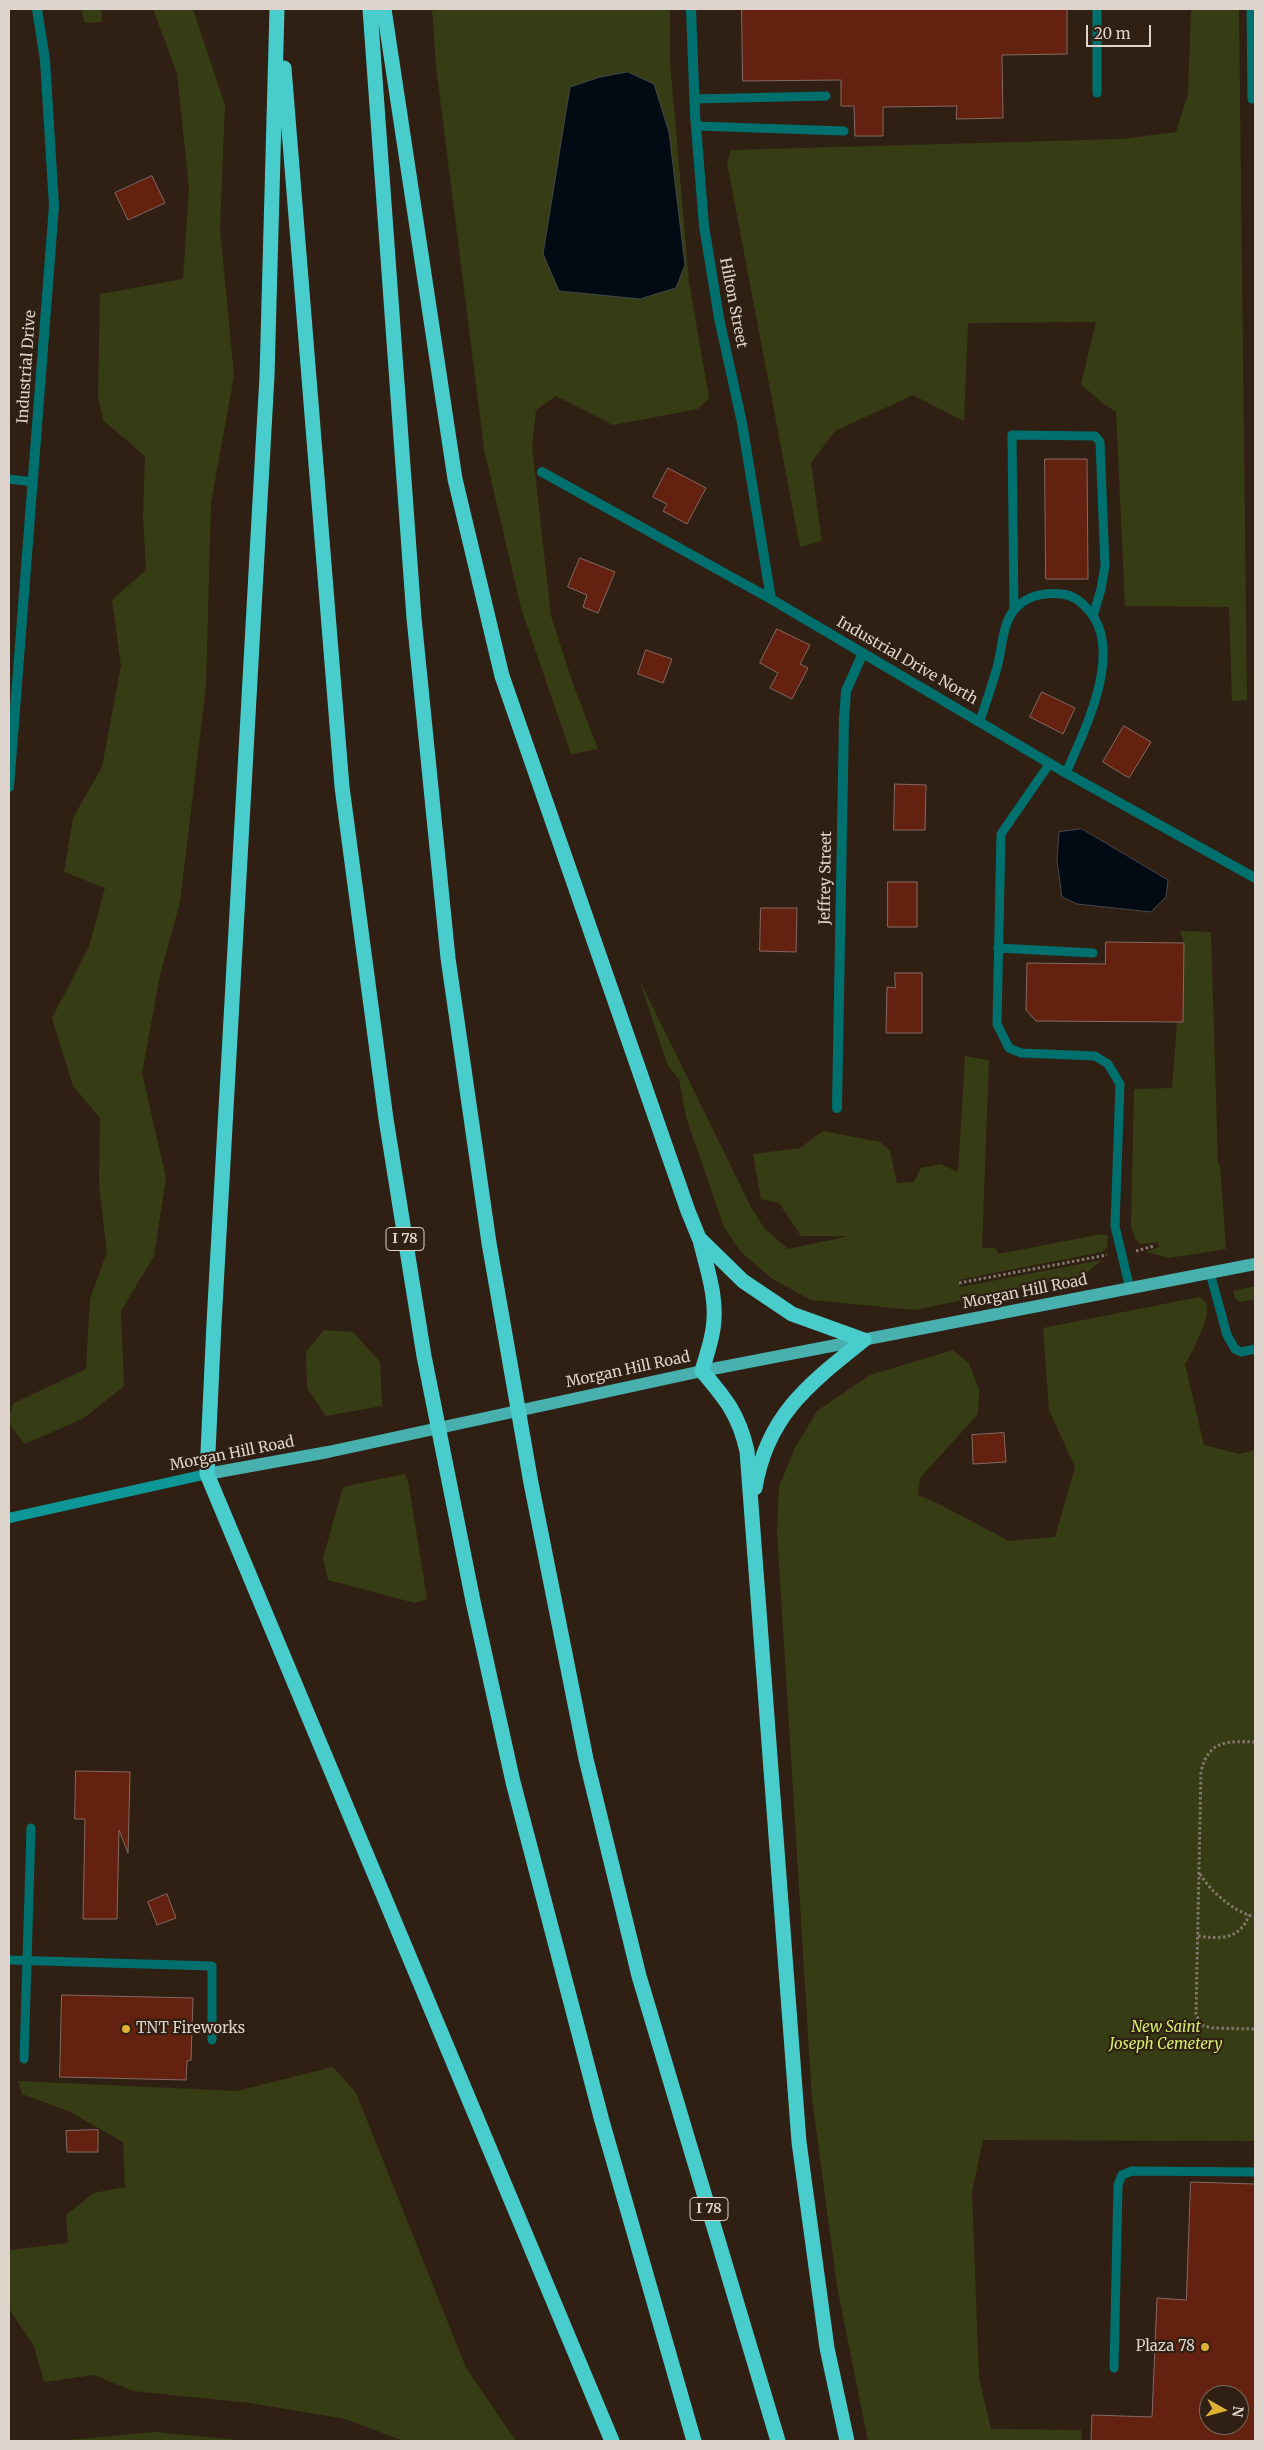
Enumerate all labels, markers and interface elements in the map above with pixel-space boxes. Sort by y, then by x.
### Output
scale bar [1089,15,1154,47]
text: 20 m [1094,24,1131,43]
street label: Hilton Street [715,256,751,350]
street label: Industrial Drive [14,310,40,424]
street label: Industrial Drive North [833,613,981,709]
street label: Jeffrey Street [816,831,836,925]
road number: I 78 [386,1228,424,1250]
street label: Morgan Hill Road [961,1271,1089,1313]
street label: Morgan Hill Road [564,1348,692,1392]
street label: Morgan Hill Road [168,1433,296,1475]
park label: New Saint Joseph Cemetery [1110,2019,1222,2054]
place label: TNT Fireworks [136,2020,245,2038]
marker: TNT Fireworks [120,2023,132,2035]
road number: I 78 [690,2198,728,2220]
place label: Plaza 78 [1136,2338,1195,2356]
marker: Plaza 78 [1199,2341,1211,2353]
north arrow [1199,2385,1249,2435]
text: N [1228,2405,1248,2418]

